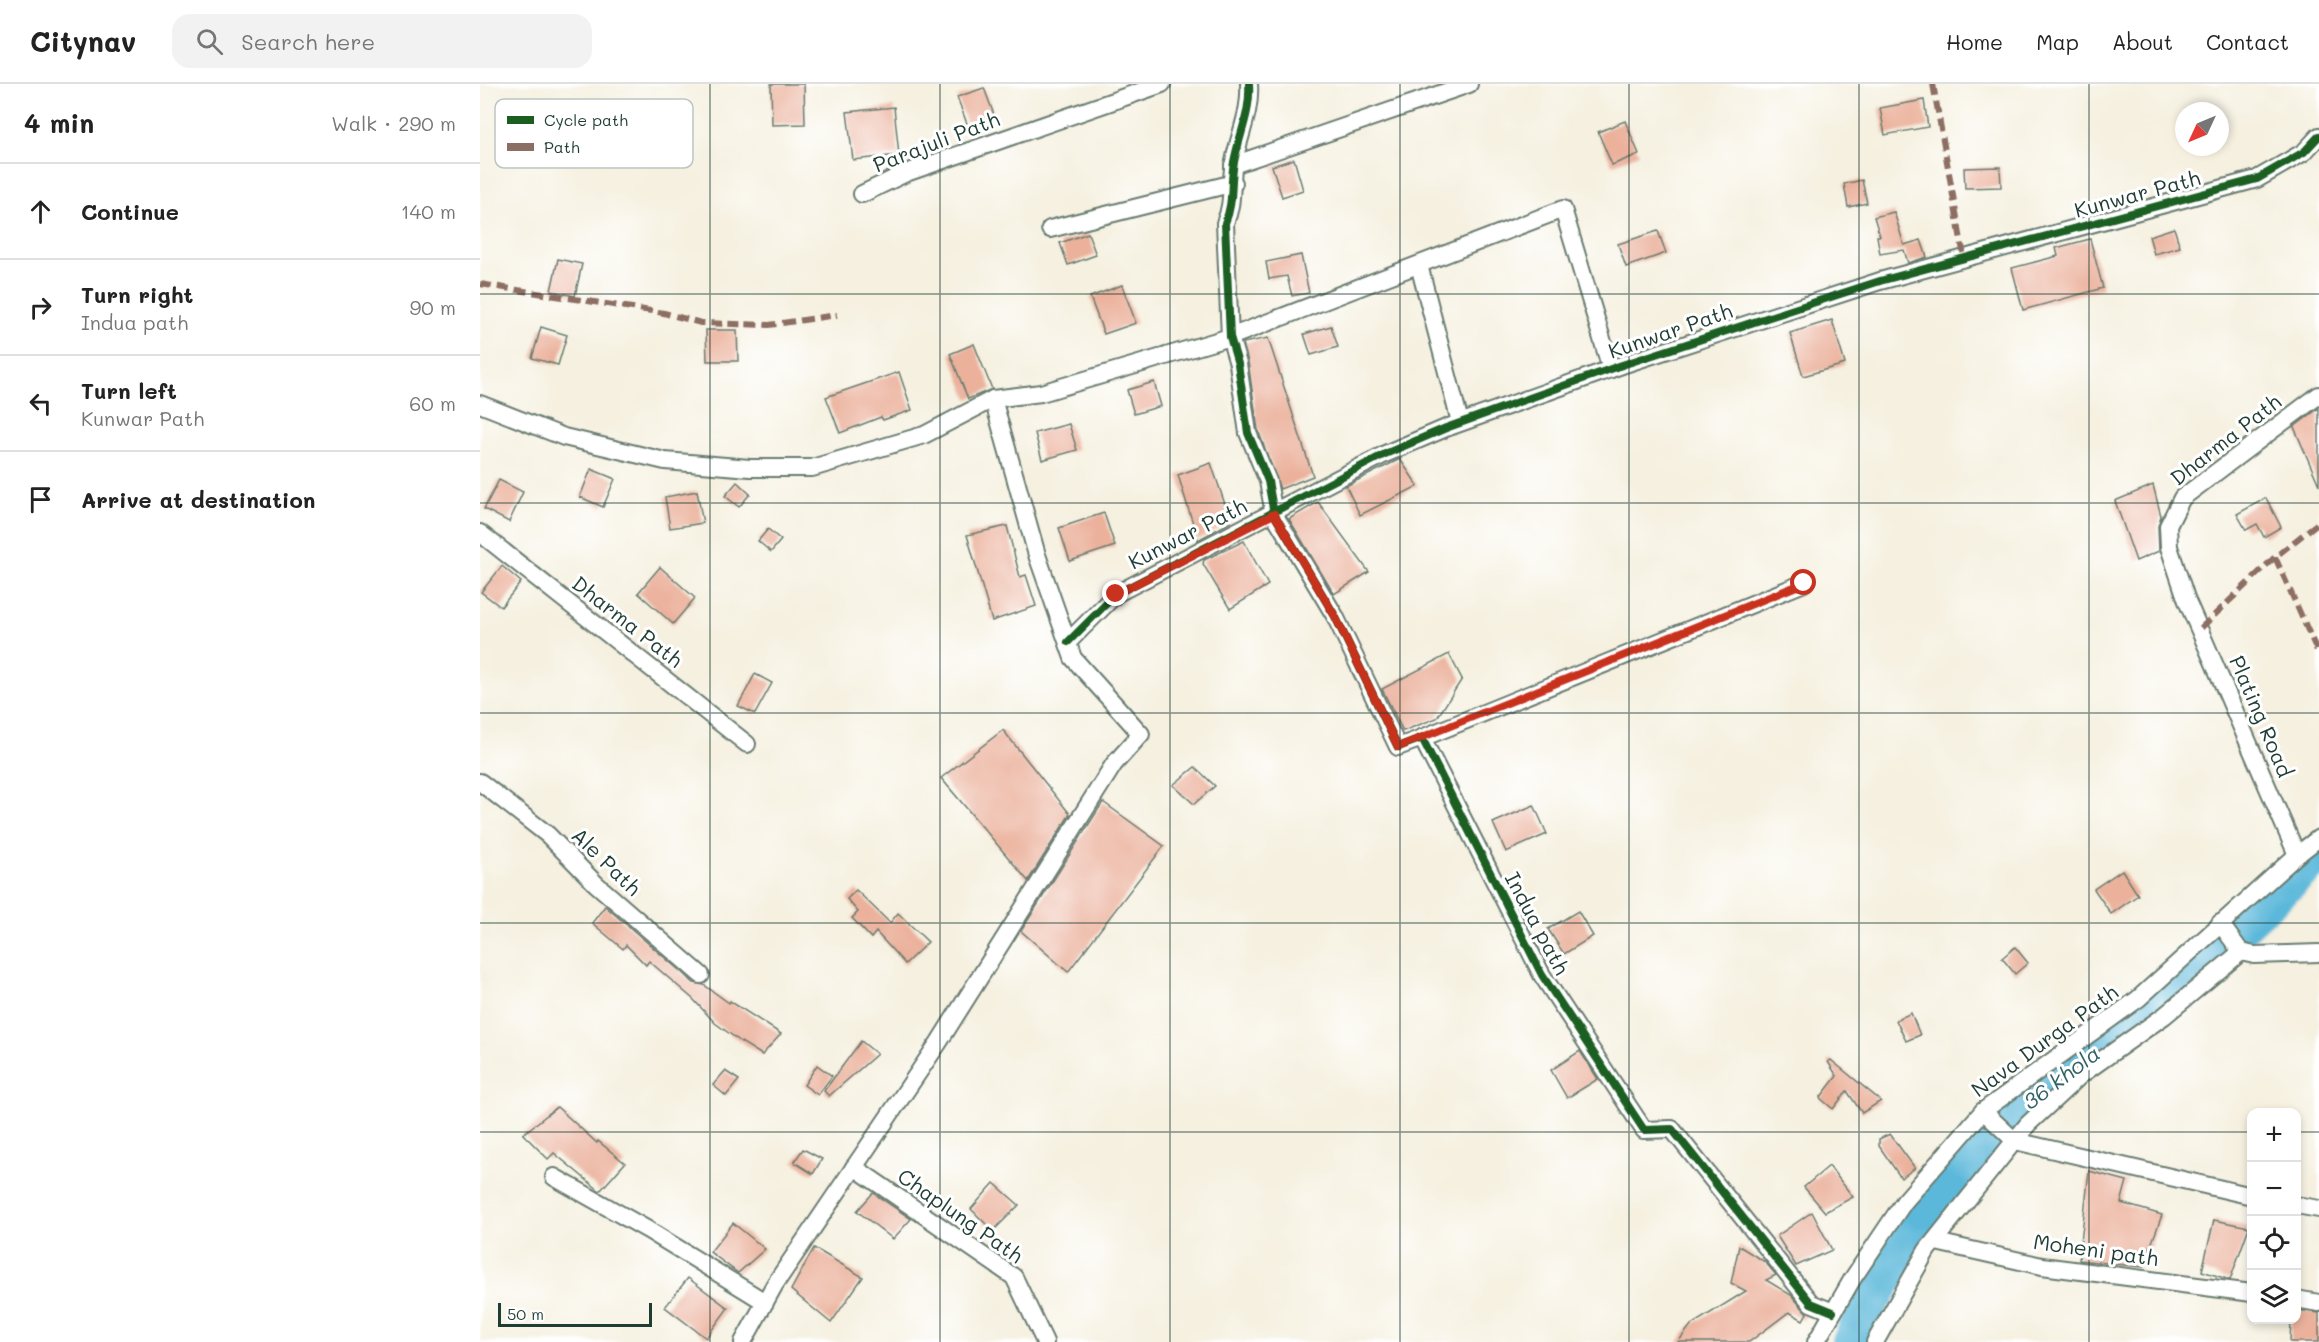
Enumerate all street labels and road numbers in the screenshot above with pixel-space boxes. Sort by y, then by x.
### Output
street label: Parajuli Path [869,104,1003,178]
street label: Kunwar Path [2071,163,2203,223]
street label: Kunwar Path [1604,296,1736,364]
street label: Dharma Path [2164,387,2286,491]
street label: Kunwar Path [1123,492,1251,574]
street label: Dharma Path [567,569,689,673]
street label: Plating Road [2224,651,2300,781]
street label: Ale Path [566,821,648,901]
street label: Indua path [1500,867,1576,979]
street label: Nava Durga Path [1965,978,2123,1102]
street label: Chaplung Path [893,1162,1029,1268]
street label: Moheni path [2032,1227,2160,1271]

